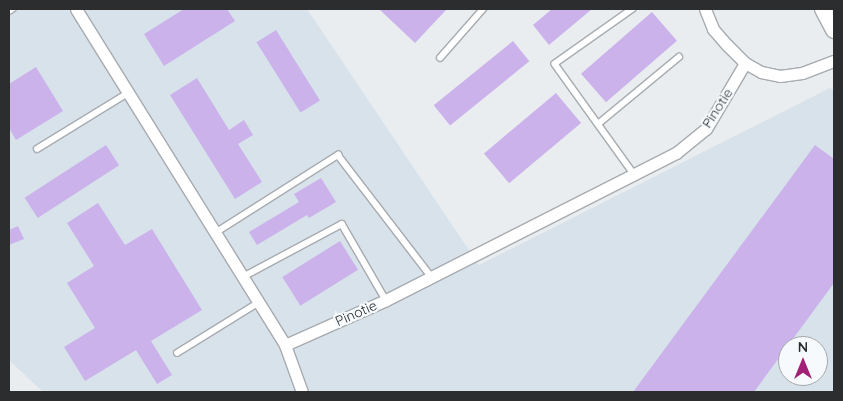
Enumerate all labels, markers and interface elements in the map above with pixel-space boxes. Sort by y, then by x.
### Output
street label: Pinotie [698,85,736,131]
street label: Pinotie [333,296,379,330]
north arrow [778,336,828,386]
text: N [798,338,808,356]

